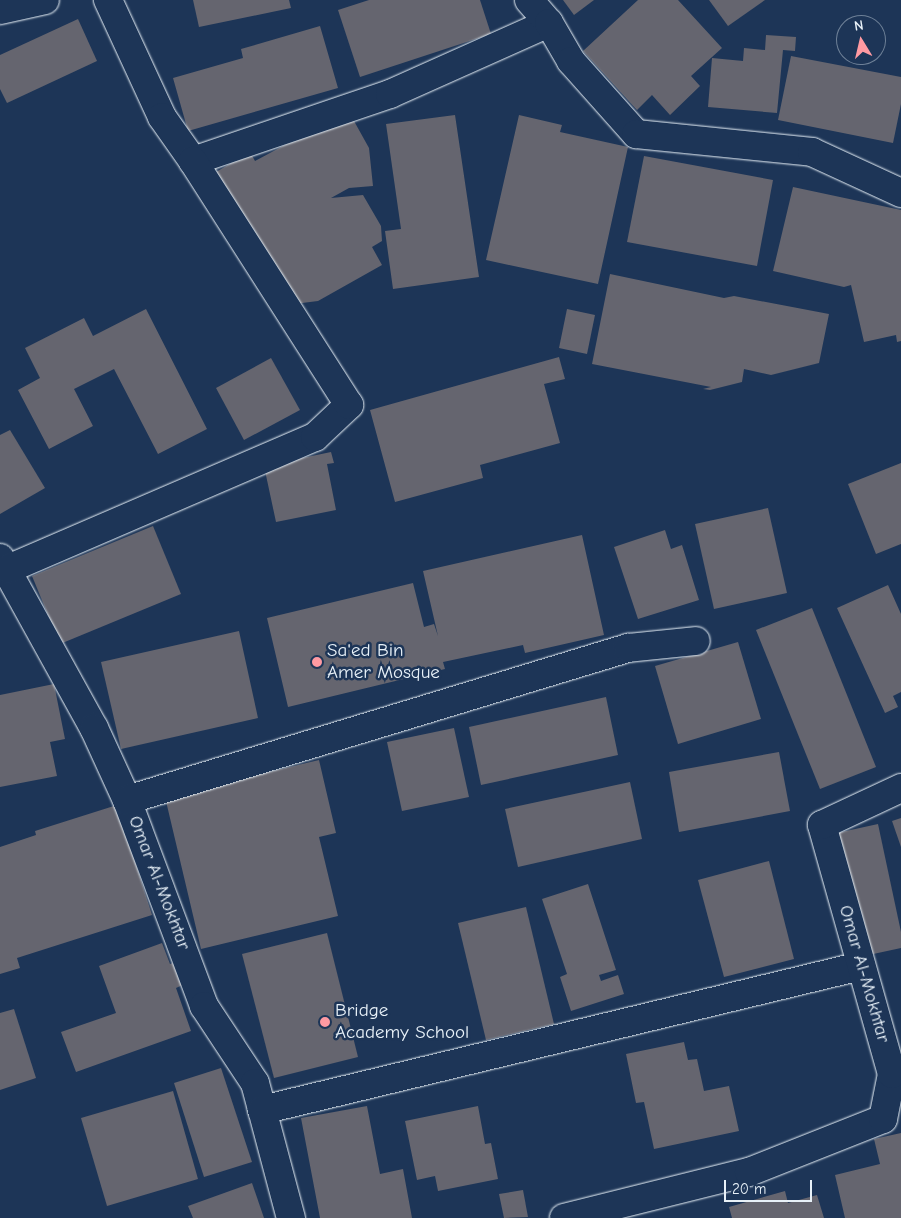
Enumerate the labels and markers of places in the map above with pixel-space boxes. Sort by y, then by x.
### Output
place label: Sa'ed Bin Amer Mosque [327,640,440,684]
marker: Sa'ed Bin Amer Mosque [311,656,323,668]
place label: Bridge Academy School [335,1000,469,1044]
marker: Bridge Academy School [319,1016,331,1028]

